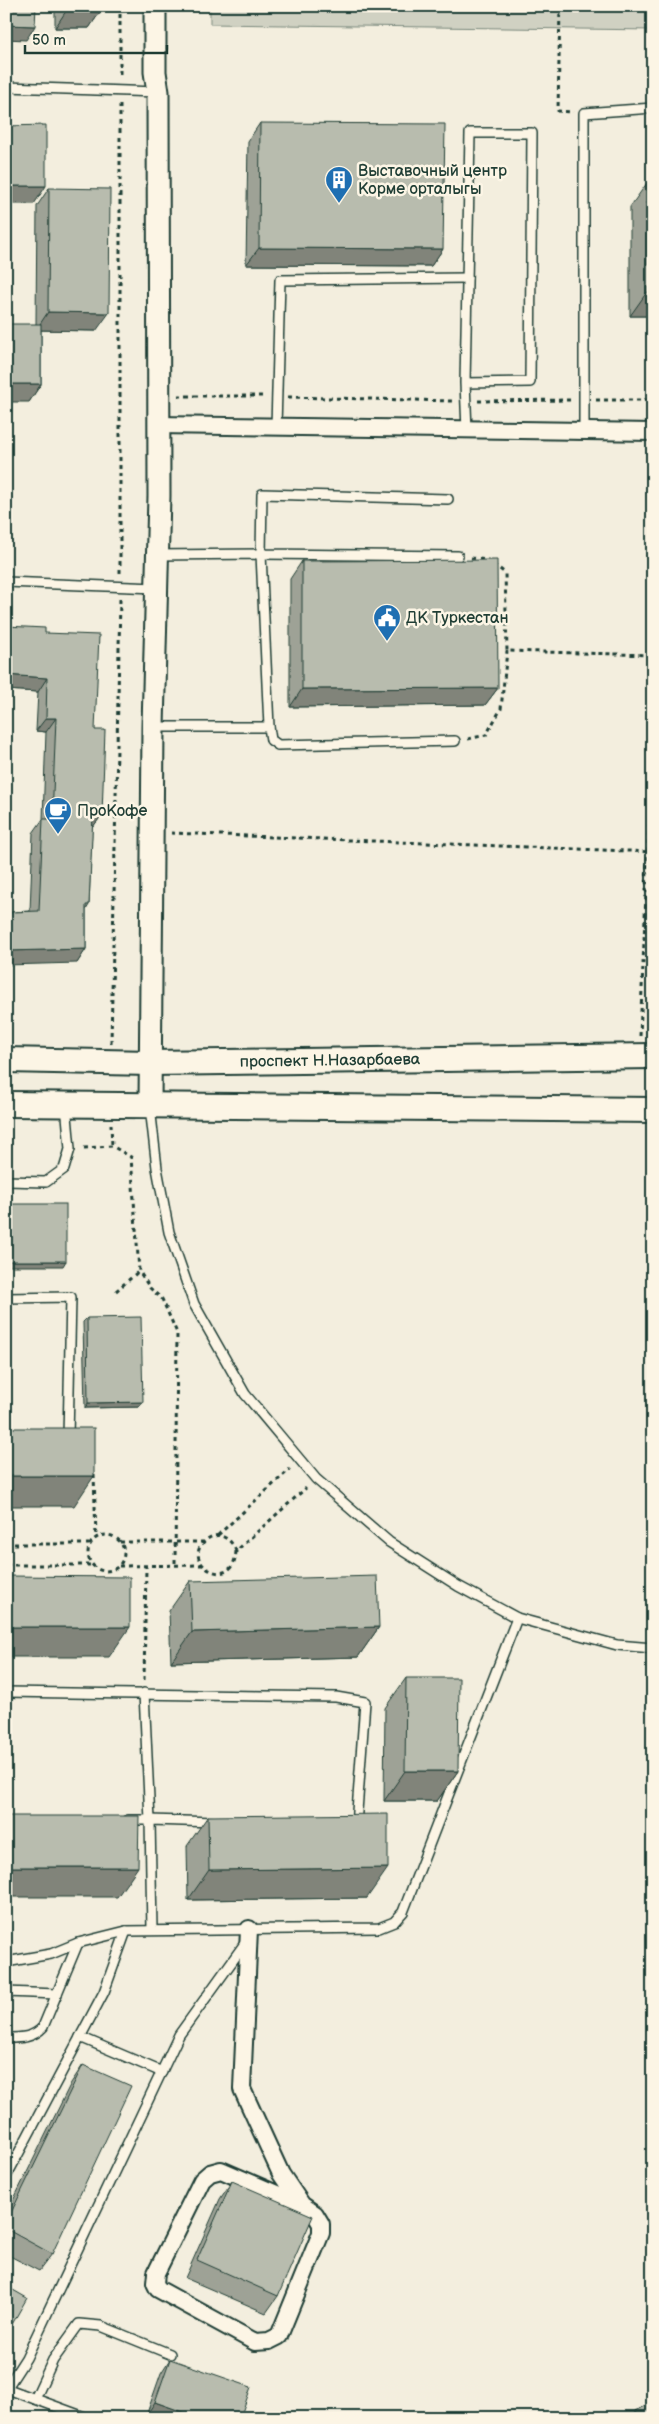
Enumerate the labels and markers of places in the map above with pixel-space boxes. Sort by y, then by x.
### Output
place label: Выставочный центр Корме орталыгы [358,162,507,199]
building icon: Выставочный центр Корме орталыгы [324,165,354,204]
public building icon: ДК Туркестан [372,603,402,642]
place label: ДК Туркестан [406,609,509,628]
cafe icon: ПроКофе [43,796,73,835]
place label: ПроКофе [77,802,147,821]

